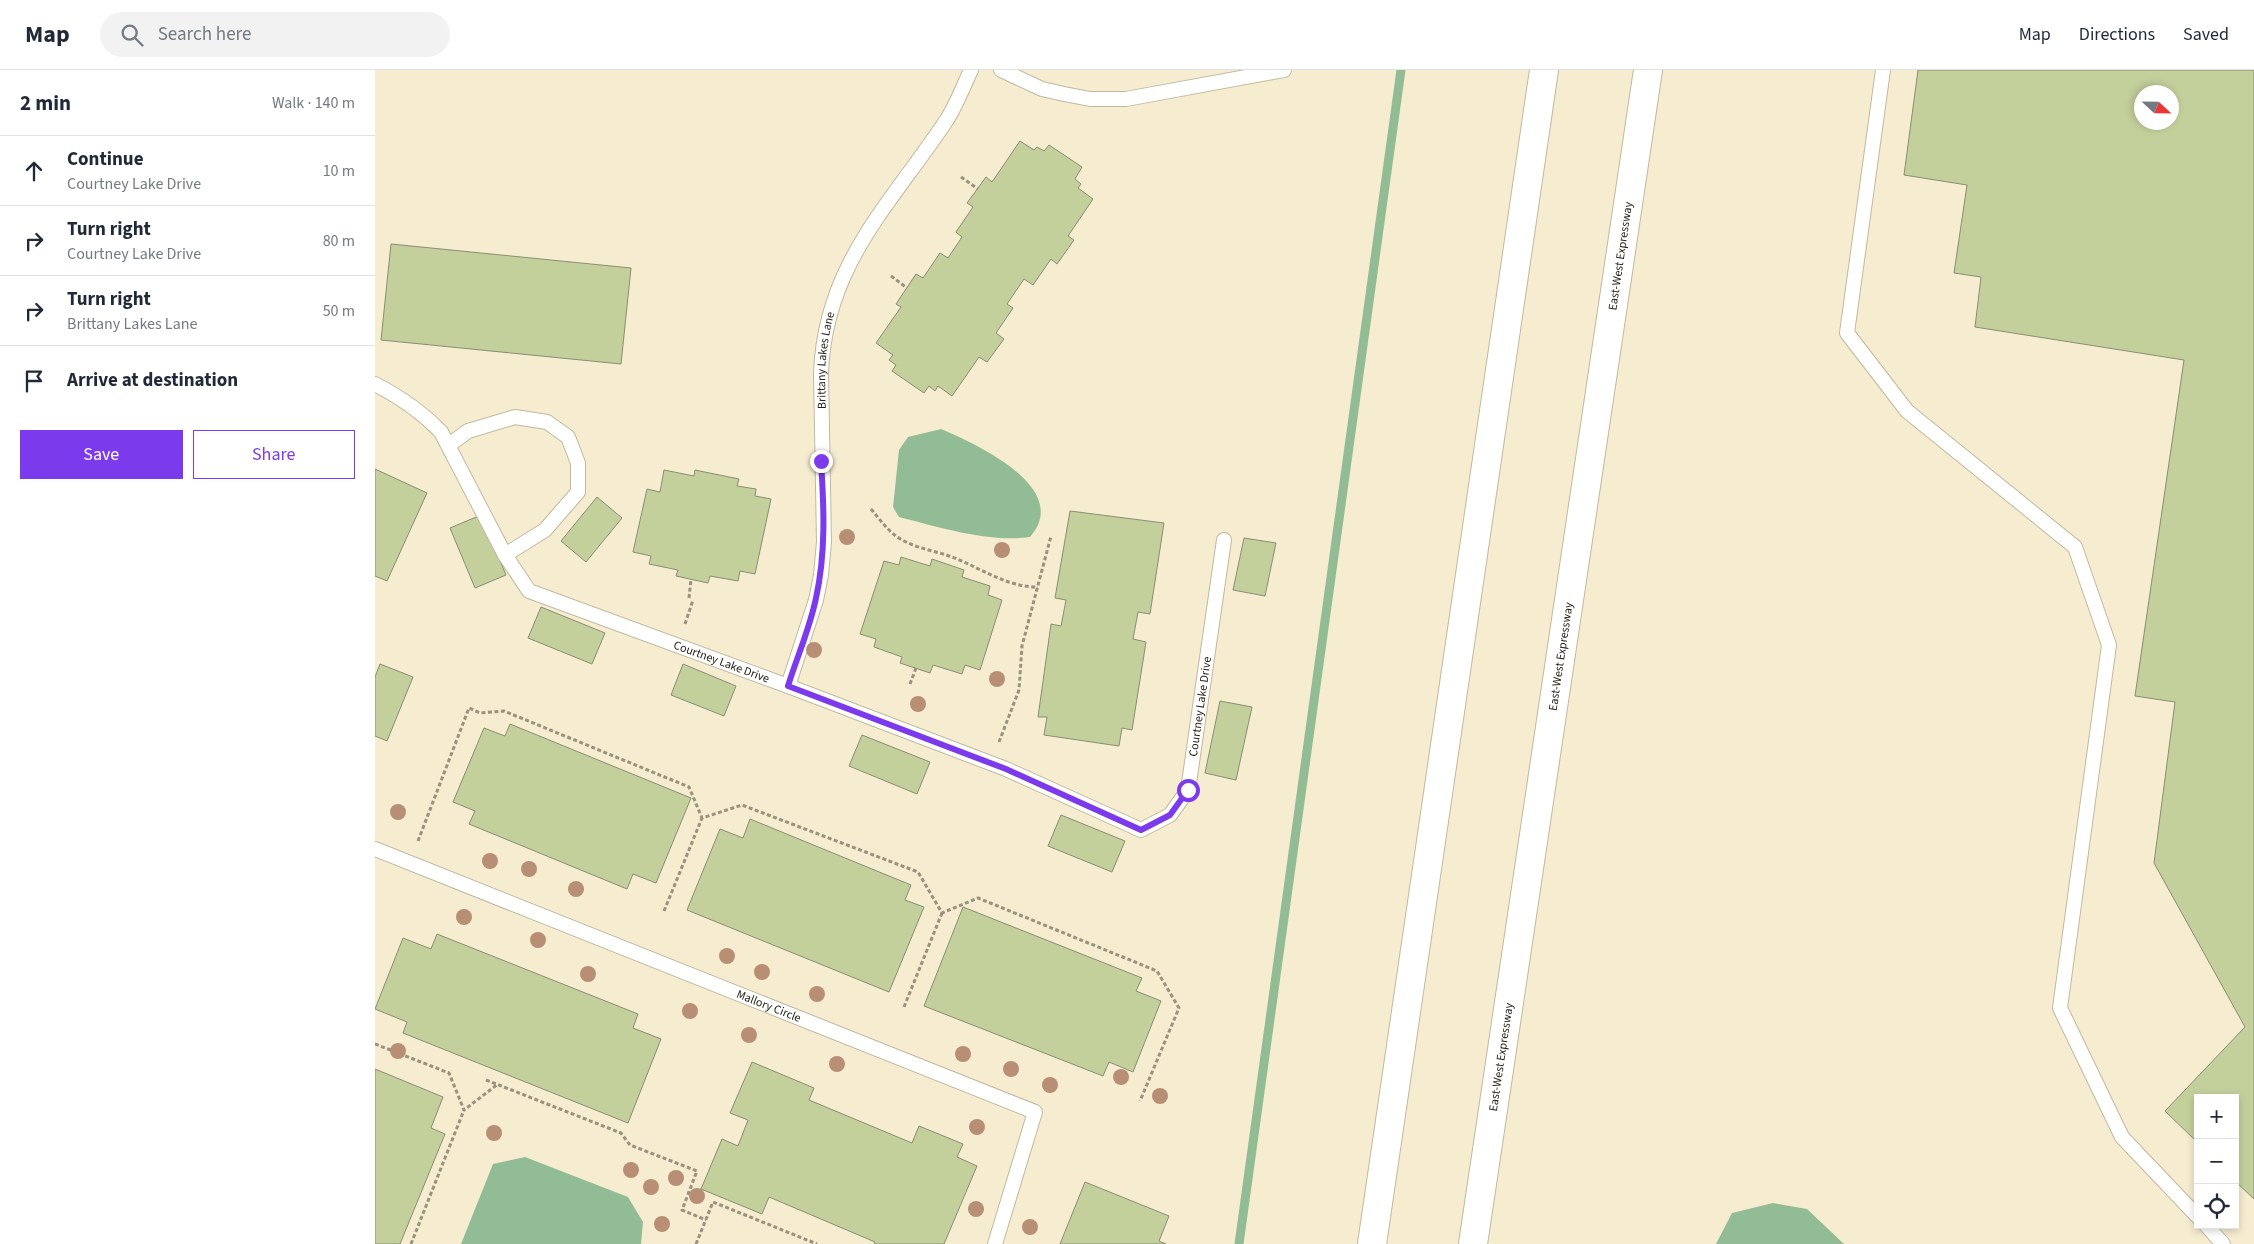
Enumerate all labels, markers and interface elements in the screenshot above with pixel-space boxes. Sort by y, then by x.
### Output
search box [100,12,450,57]
text: Map [25,17,70,52]
icon: search [118,21,146,49]
text: Search here [158,21,251,48]
text: Map [2019,22,2051,47]
text: Directions [2079,22,2155,47]
text: Saved [2183,22,2229,47]
north arrow [2134,85,2179,130]
text: 2 min [20,88,71,118]
text: Walk · 140 m [272,92,355,114]
text: Continue [67,146,144,173]
icon: ahead [20,157,48,185]
text: 10 m [323,160,355,182]
text: Courtney Lake Drive [67,173,201,195]
street label: East-West Expressway [1604,200,1637,311]
text: Turn right [67,216,151,243]
icon: right [20,227,48,255]
text: 80 m [323,230,355,252]
text: Courtney Lake Drive [67,243,201,265]
text: Turn right [67,286,151,313]
icon: right [20,297,48,325]
text: 50 m [323,300,355,322]
street label: Brittany Lakes Lane [813,310,839,409]
text: Brittany Lakes Lane [67,313,197,335]
icon: arrive [20,367,48,395]
text: Arrive at destination [67,367,238,394]
button: Save [20,430,183,479]
button: Share [193,430,355,479]
route end [810,450,833,473]
street label: East-West Expressway [1545,601,1578,712]
street label: Courtney Lake Drive [671,637,772,687]
street label: Courtney Lake Drive [1185,655,1216,758]
route start [1177,779,1200,802]
street label: Mallory Circle [734,986,804,1027]
street label: East-West Expressway [1485,1001,1518,1113]
map controls [2194,1094,2239,1229]
button: + [2194,1094,2239,1139]
button: − [2194,1139,2239,1184]
button: locate [2194,1184,2239,1229]

